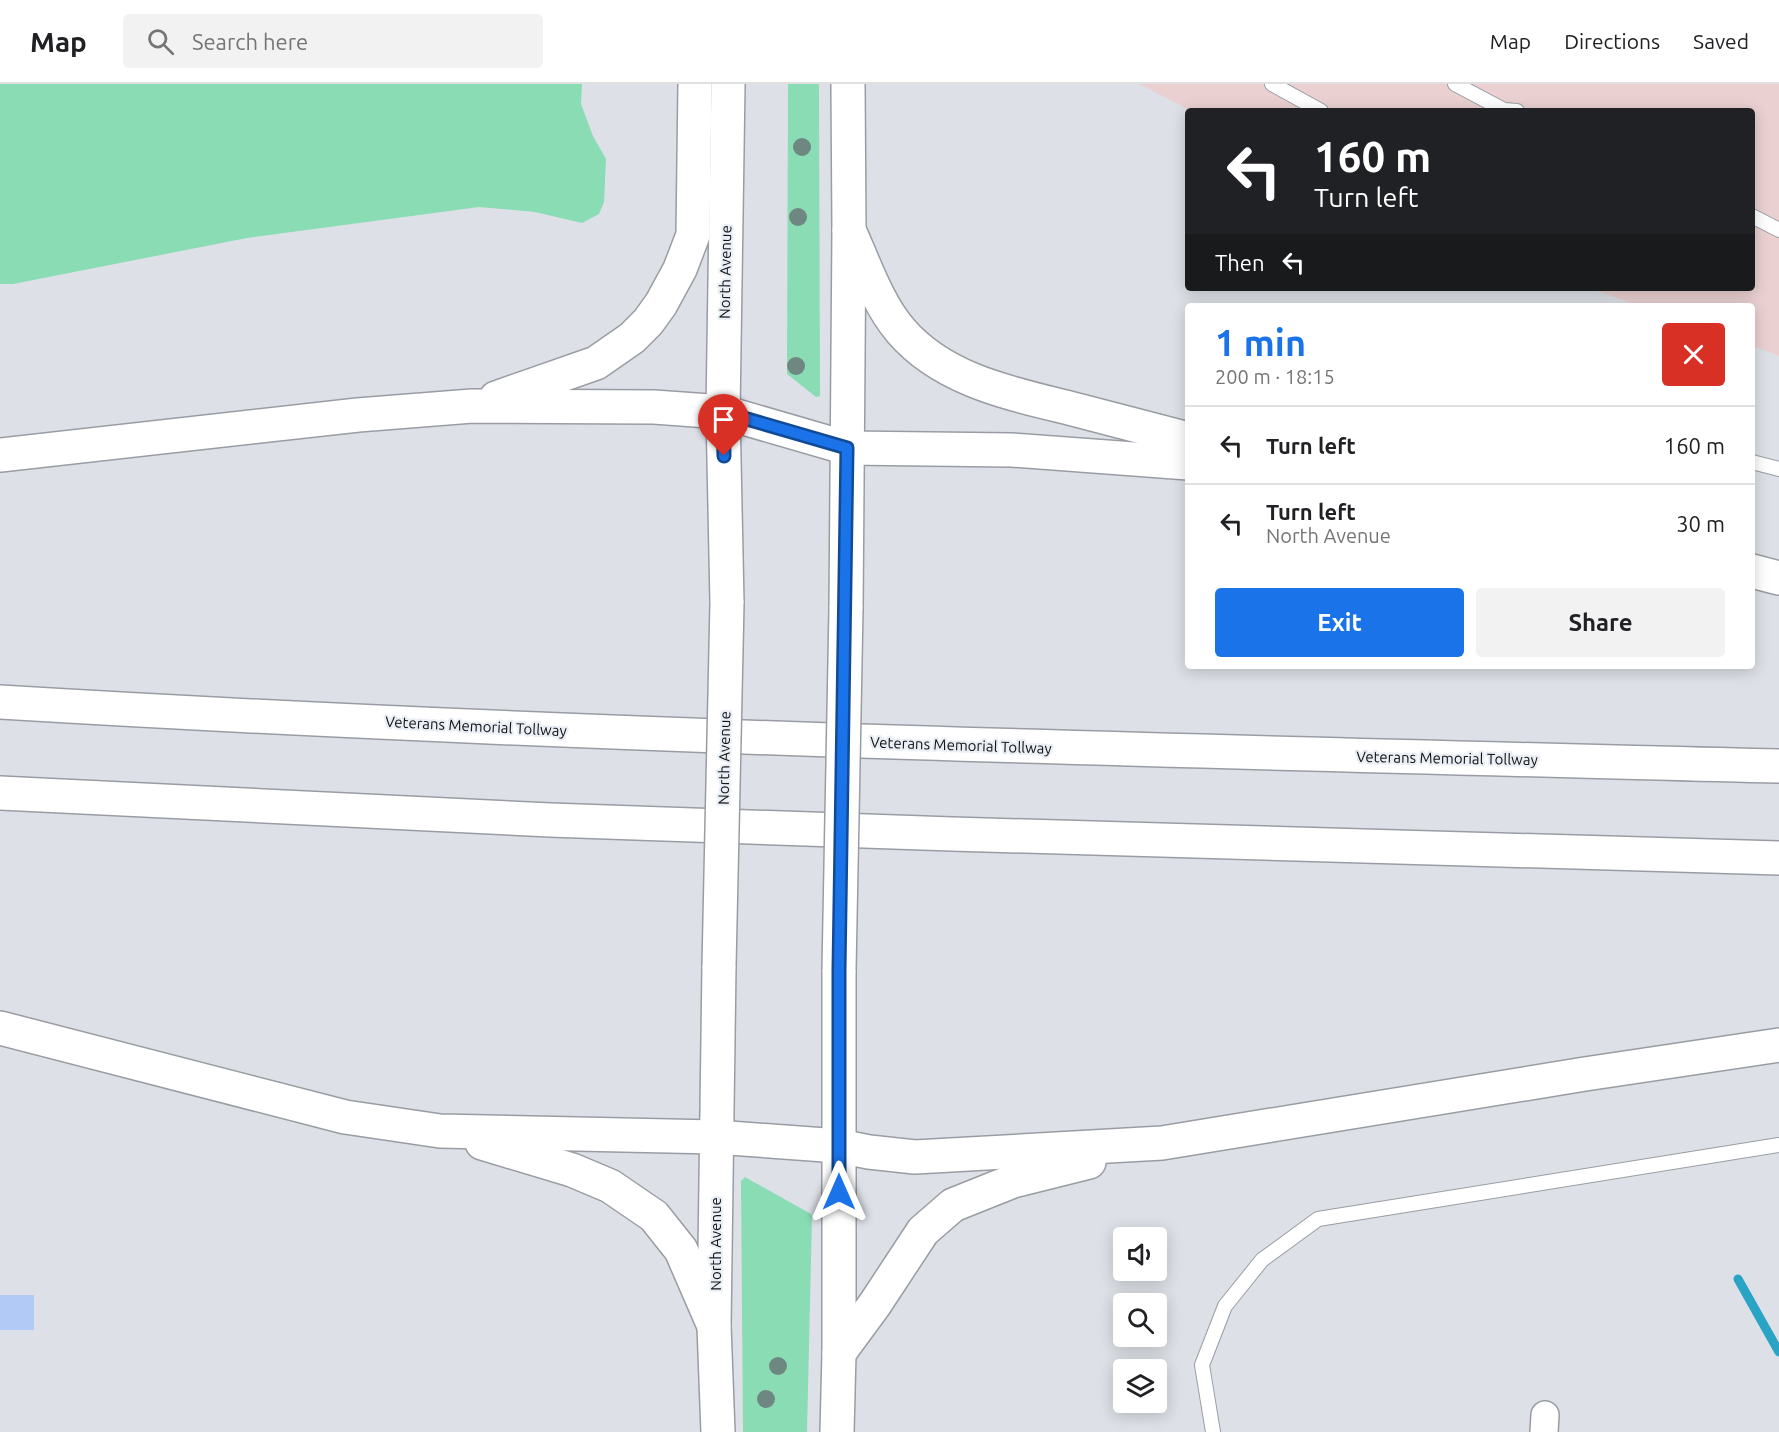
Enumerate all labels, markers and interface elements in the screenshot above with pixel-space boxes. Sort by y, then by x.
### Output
search box [123,14,543,68]
icon: search [144,25,177,58]
text: Map [30,26,87,57]
text: Search here [192,29,308,54]
text: Map [1490,29,1531,53]
text: Directions [1564,29,1660,53]
text: Saved [1693,29,1749,53]
icon: left [1215,132,1293,210]
text: 160 m [1314,133,1431,180]
text: Turn left [1314,182,1418,212]
street label: North Avenue [716,225,734,319]
icon: left [1277,246,1310,279]
text: Then [1215,250,1265,275]
text: 1 min [1215,322,1306,363]
button: close [1662,323,1725,386]
text: 200 m · 18:15 [1215,365,1335,388]
pin [698,394,749,456]
icon: arrive [707,403,740,436]
icon: left [1215,429,1248,462]
text: Turn left [1266,433,1356,458]
text: 160 m [1664,433,1725,458]
text: Turn left [1266,499,1356,524]
icon: left [1215,507,1248,540]
text: 30 m [1676,511,1725,536]
text: North Avenue [1266,524,1391,547]
button: Exit [1215,588,1464,657]
button: Share [1476,588,1725,657]
street label: North Avenue [715,711,733,805]
street label: Veterans Memorial Tollway [385,713,567,739]
street label: Veterans Memorial Tollway [870,733,1052,757]
street label: Veterans Memorial Tollway [1356,748,1538,768]
position arrow [807,1160,871,1224]
street label: North Avenue [707,1197,724,1291]
map controls [1113,1227,1167,1413]
button: sound [1113,1227,1167,1281]
button: search [1113,1293,1167,1347]
button: layers [1113,1359,1167,1413]

